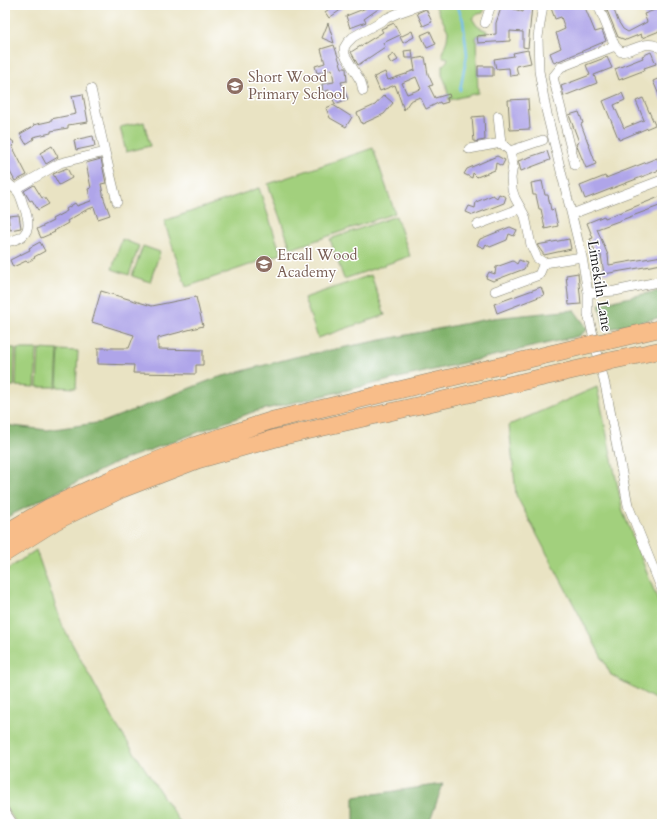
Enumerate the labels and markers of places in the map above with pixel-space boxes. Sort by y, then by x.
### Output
place label: Short Wood Primary School [248,67,346,104]
school or university icon: Short Wood Primary School [225,76,245,96]
place label: Ercall Wood Academy [277,245,357,282]
school or university icon: Ercall Wood Academy [254,254,274,274]

